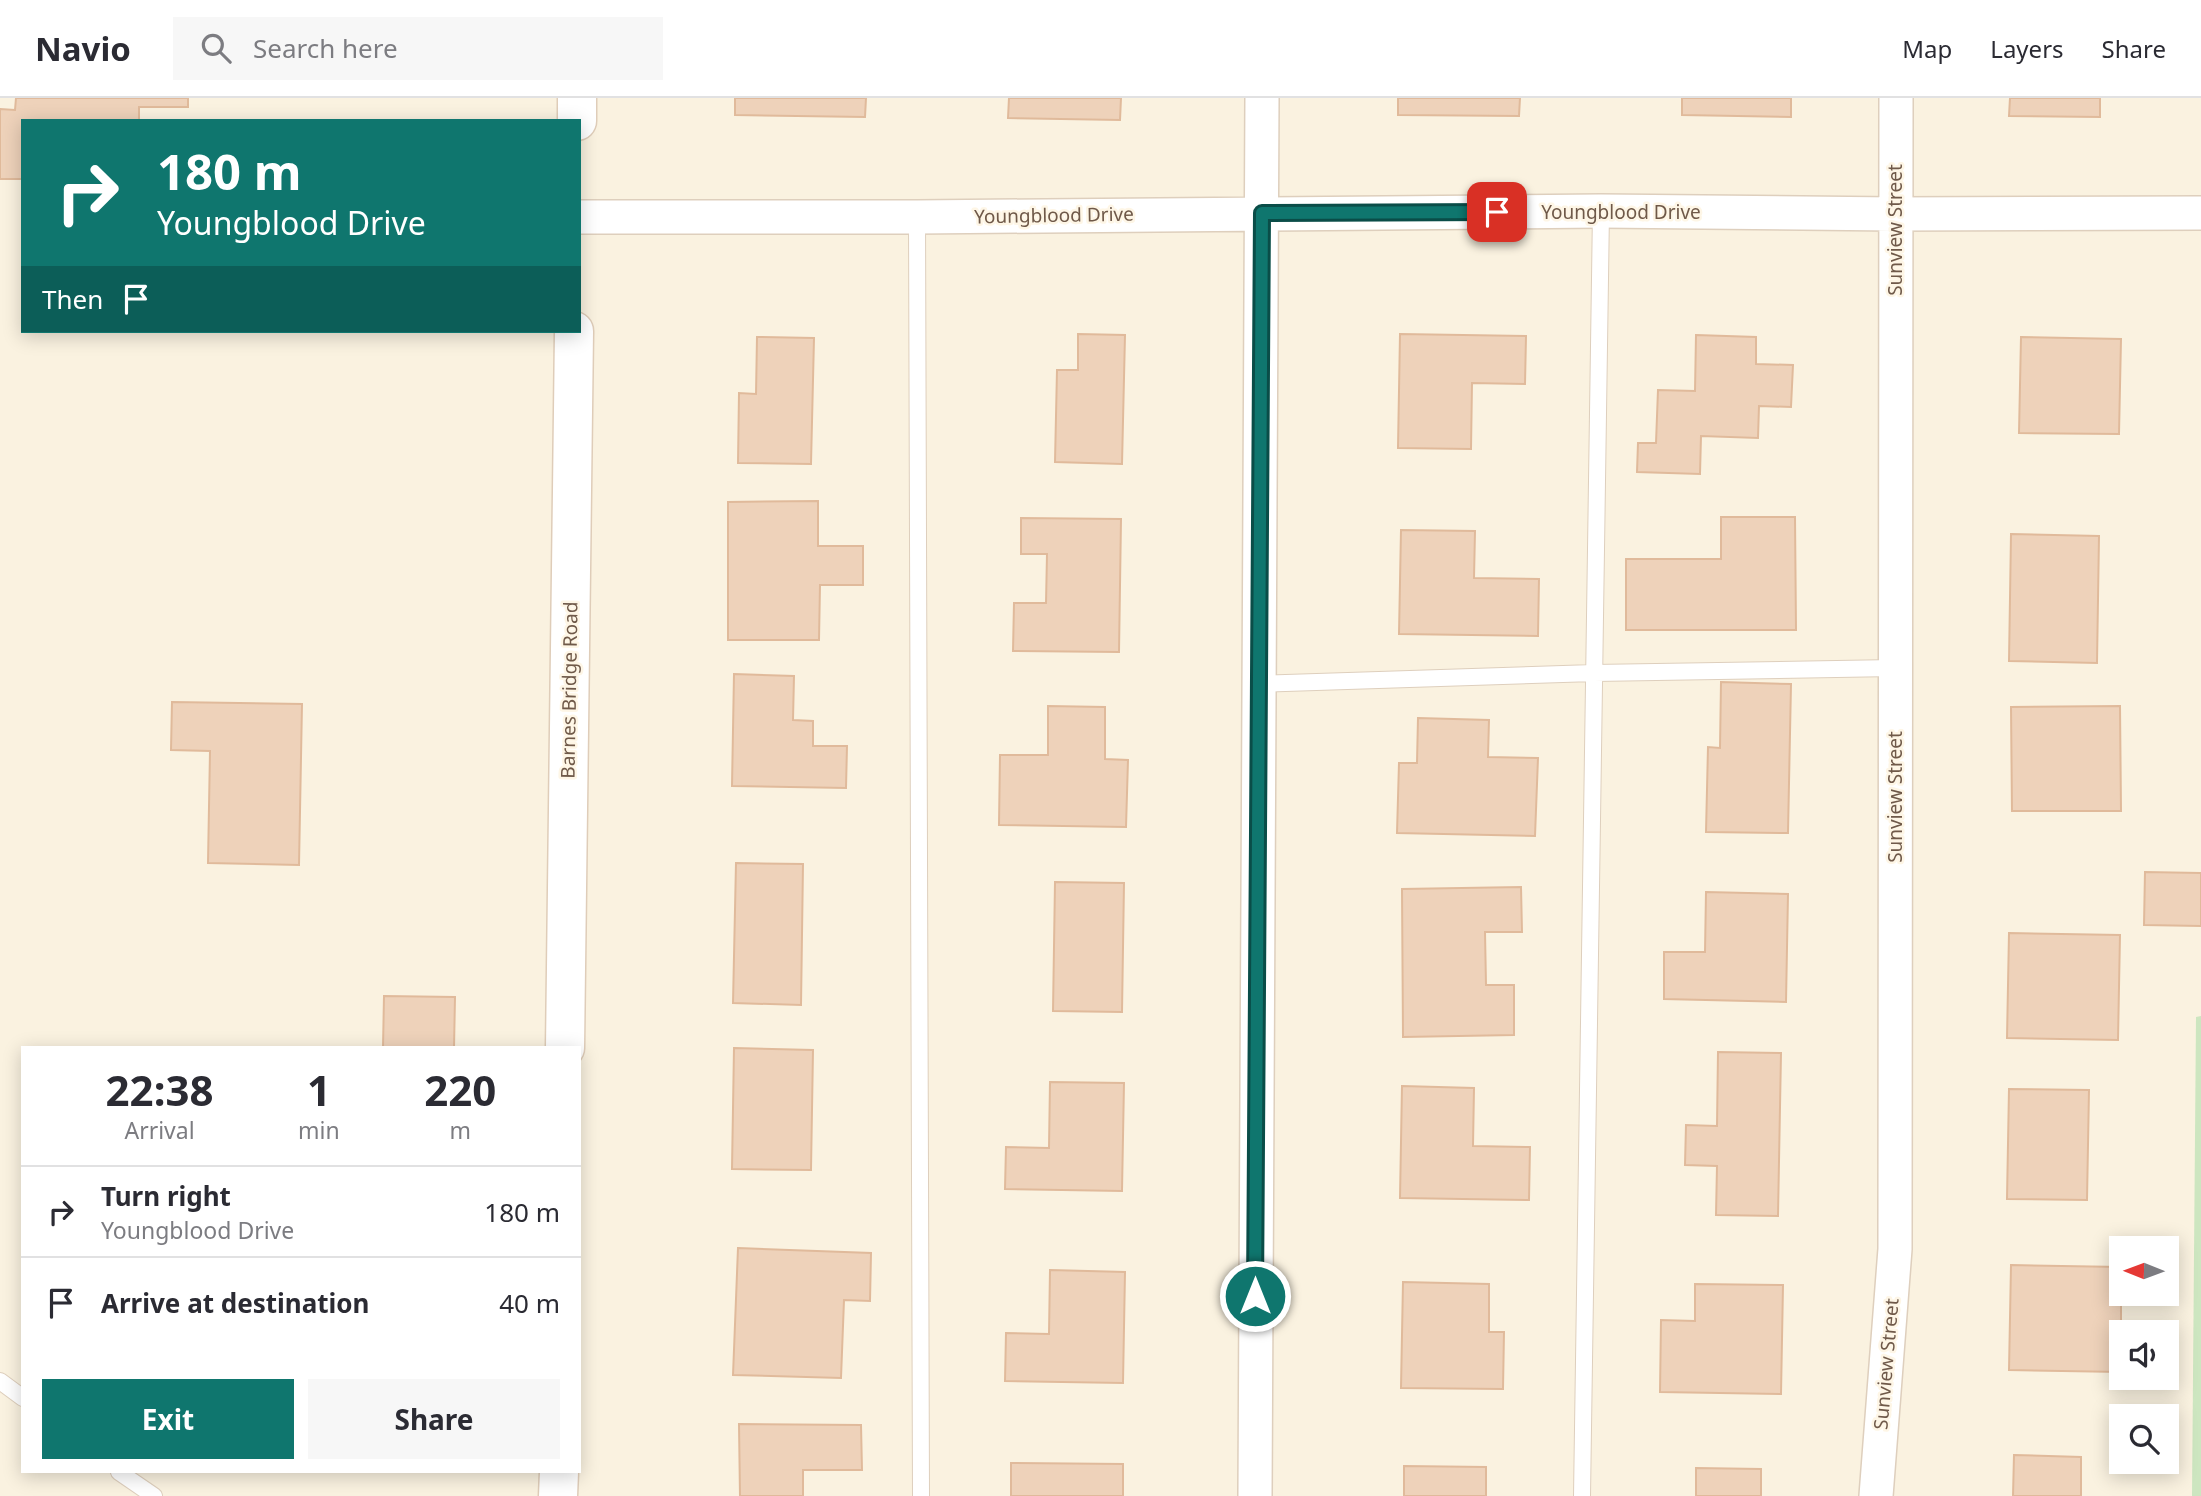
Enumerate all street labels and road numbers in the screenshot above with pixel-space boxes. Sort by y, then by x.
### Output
street label: Sunview Street [1882,164,1908,296]
street label: Youngblood Drive [1541,199,1701,225]
street label: Youngblood Drive [974,201,1134,229]
street label: Barnes Bridge Road [554,601,584,779]
street label: Sunview Street [1882,731,1908,863]
street label: Sunview Street [1867,1297,1905,1431]

